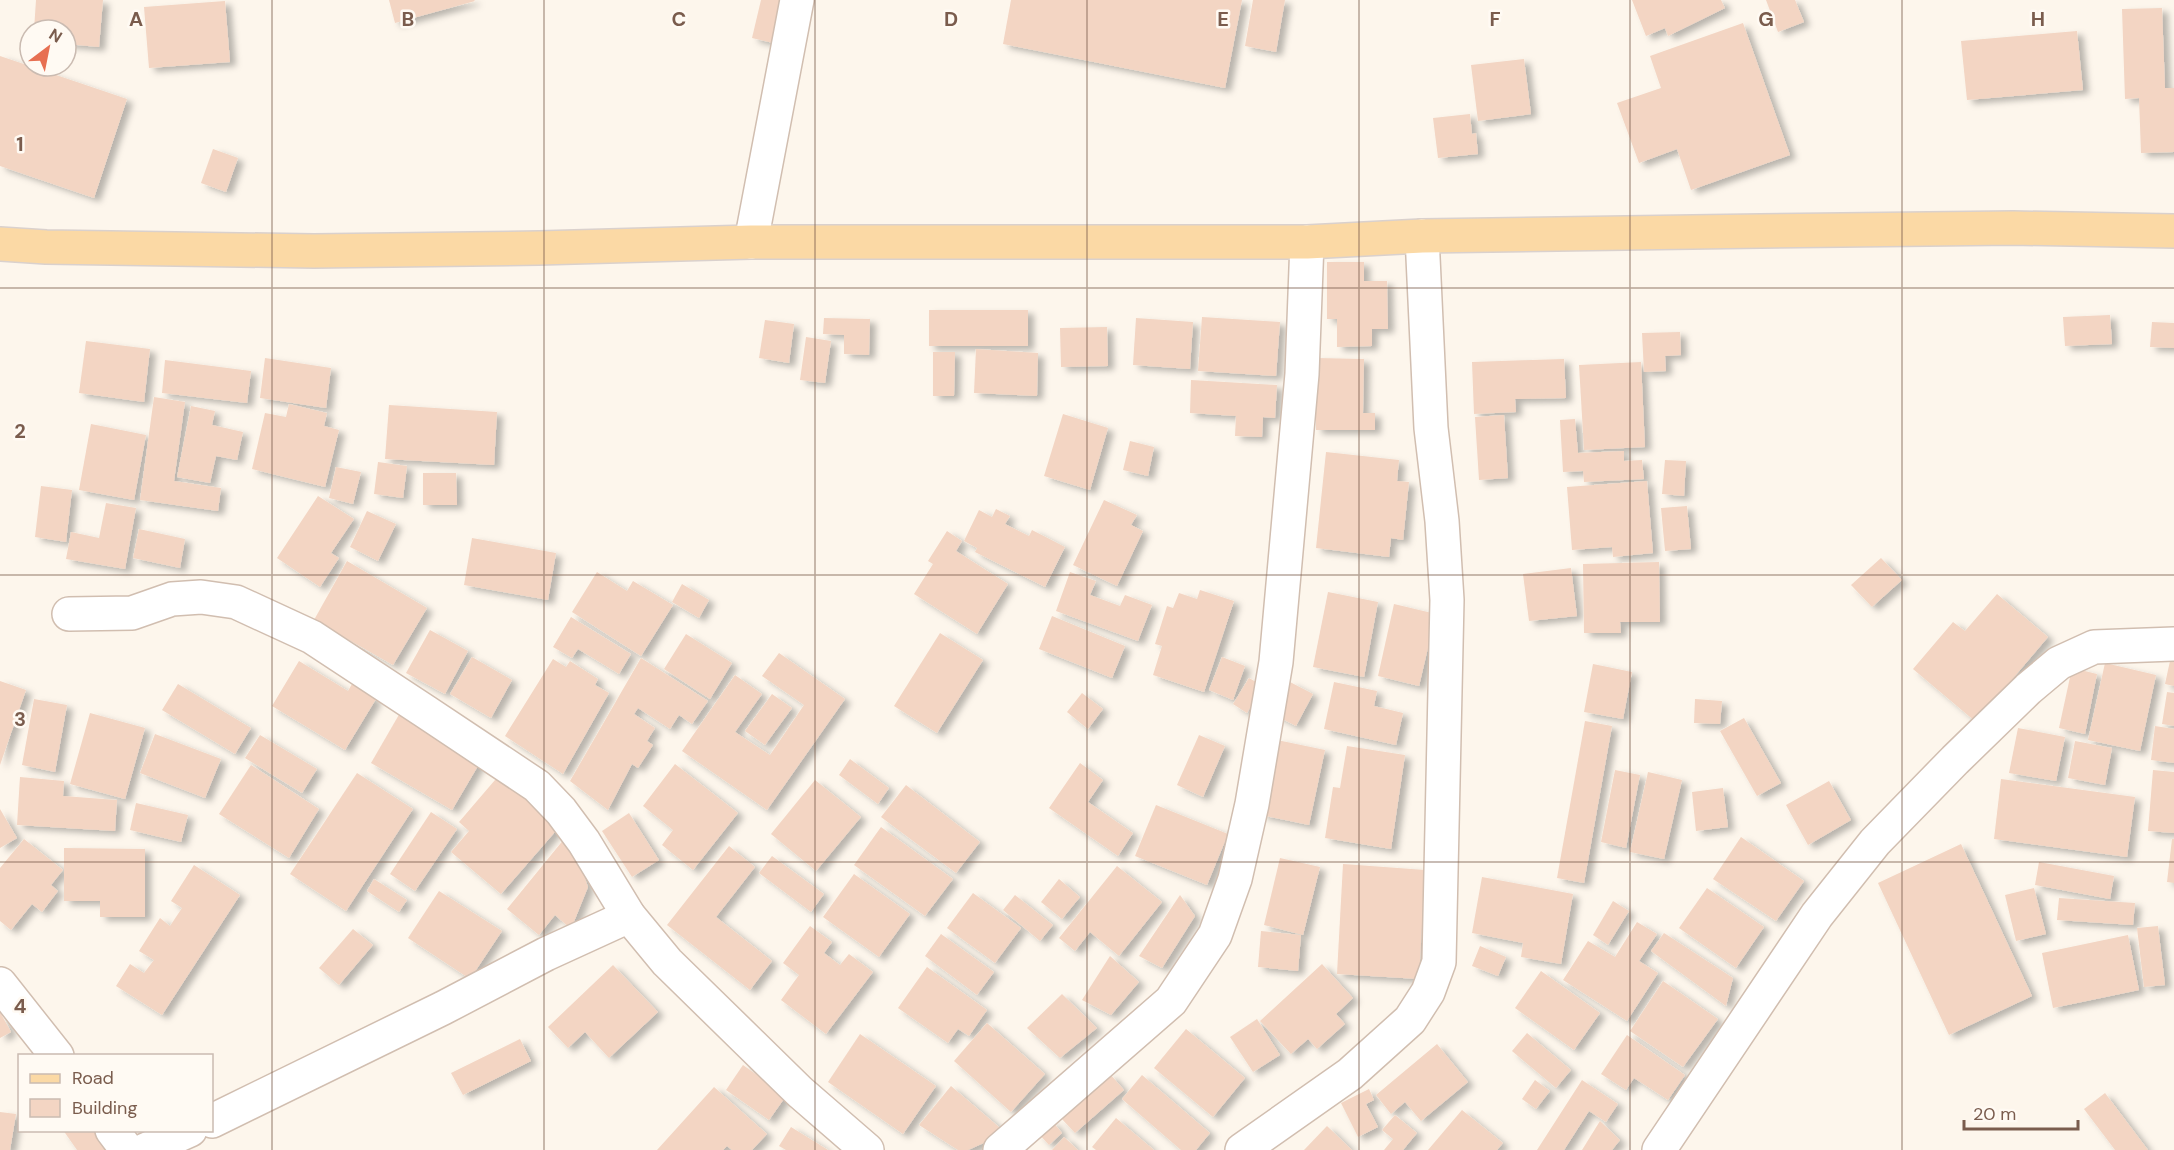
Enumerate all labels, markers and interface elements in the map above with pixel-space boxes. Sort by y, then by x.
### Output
text: A [129,6,143,32]
text: B [402,6,414,32]
text: C [672,6,686,32]
text: D [944,6,958,32]
text: E [1217,6,1229,32]
text: F [1489,6,1501,32]
text: G [1758,6,1774,32]
text: H [2031,6,2045,32]
north arrow [18,18,78,78]
text: N [45,24,66,48]
text: 1 [16,131,24,157]
text: 2 [14,418,26,444]
text: 3 [14,706,26,732]
text: 4 [14,993,27,1019]
legend [18,1054,213,1132]
text: Road [72,1066,114,1090]
scale bar [1964,1093,2078,1131]
text: Building [72,1096,137,1120]
text: 20 m [1973,1102,2016,1126]

